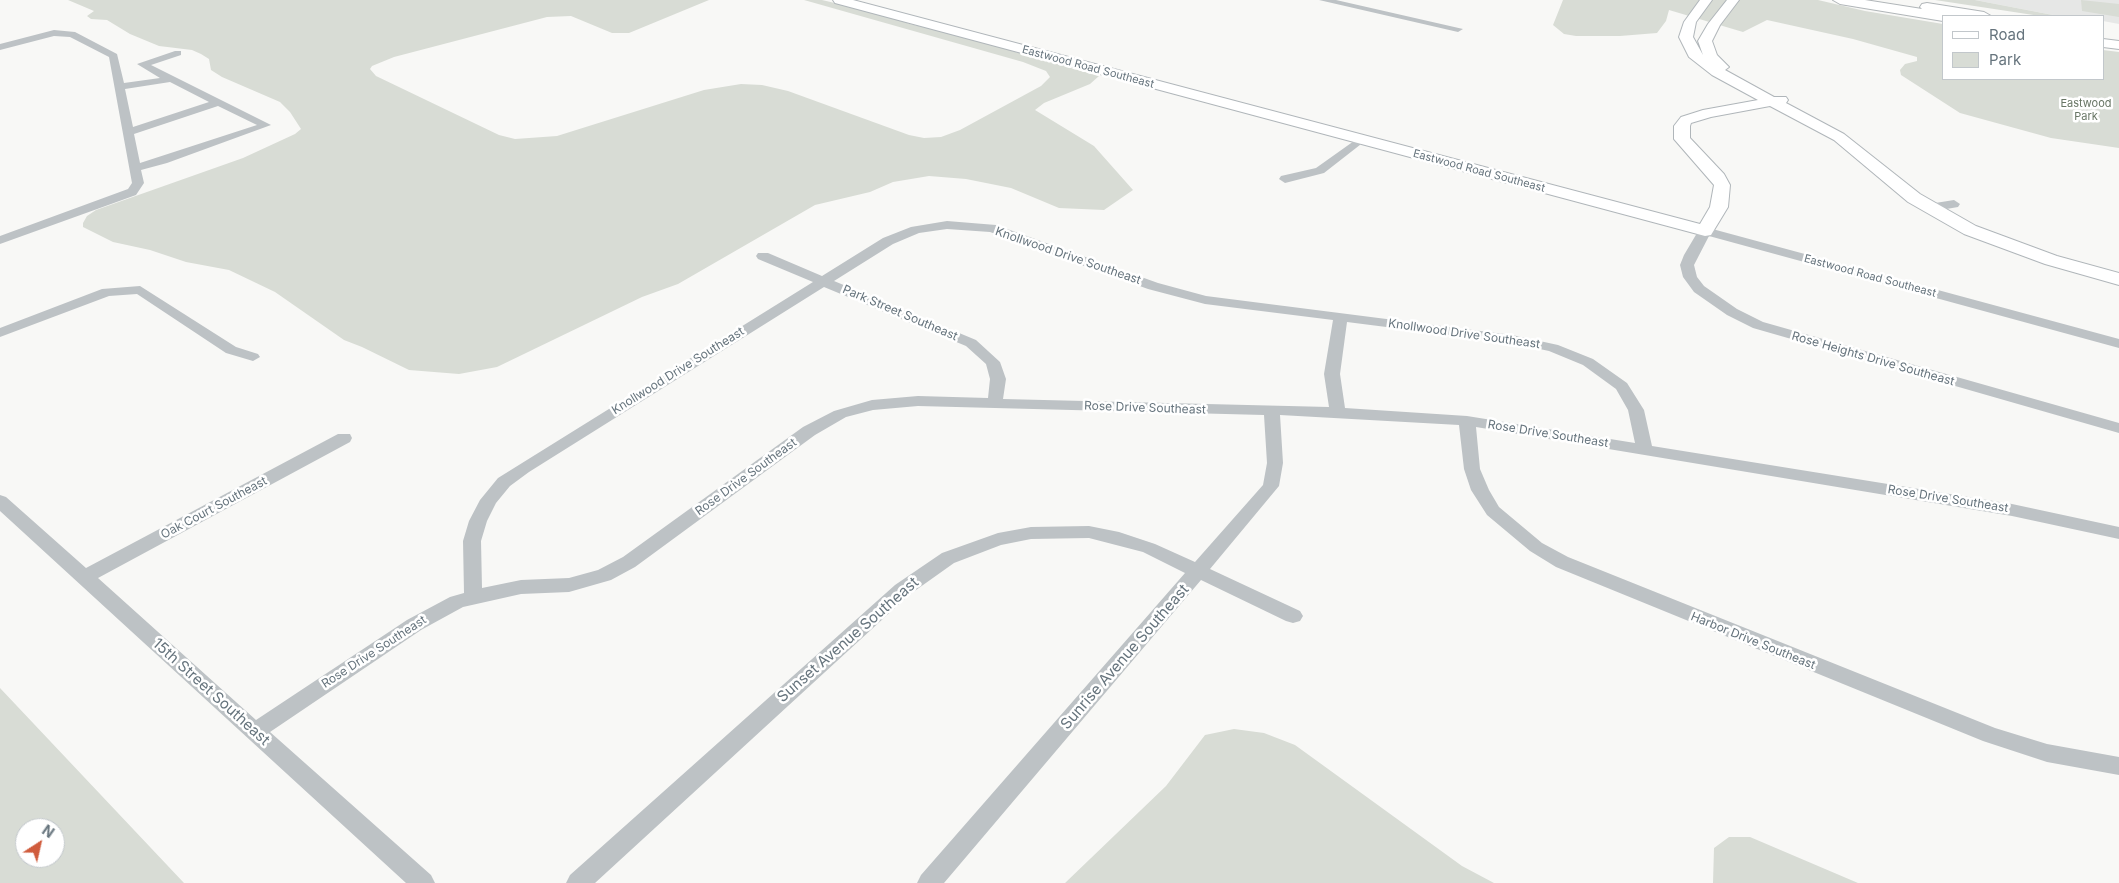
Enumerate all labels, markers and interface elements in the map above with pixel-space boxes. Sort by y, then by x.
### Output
legend [1942,15,2104,80]
text: Road [1989,25,2025,44]
street label: Eastwood Road Southeast [1021,43,1155,91]
text: Park [1989,50,2021,69]
park label: Eastwood Park [2060,97,2112,123]
street label: Eastwood Road Southeast [1412,147,1546,195]
street label: Knollwood Drive Southeast [993,224,1143,288]
street label: Eastwood Road Southeast [1803,252,1937,300]
street label: Park Street Southeast [840,282,960,344]
street label: Knollwood Drive Southeast [1387,316,1541,352]
street label: Knollwood Drive Southeast [609,324,747,418]
street label: Rose Heights Drive Southeast [1790,329,1956,389]
street label: Rose Drive Southeast [1084,399,1206,417]
street label: Rose Drive Southeast [1487,417,1609,451]
street label: Rose Drive Southeast [693,435,799,519]
street label: Oak Court Southeast [158,474,270,542]
street label: Rose Drive Southeast [1887,482,2009,516]
street label: Sunset Avenue Southeast [774,574,922,706]
street label: Sunrise Avenue Southeast [1057,581,1193,733]
street label: Harbor Drive Southeast [1689,609,1817,673]
street label: Rose Drive Southeast [319,613,429,691]
street label: 15th Street Southeast [149,635,273,749]
north arrow [15,818,65,868]
text: N [39,821,58,841]

